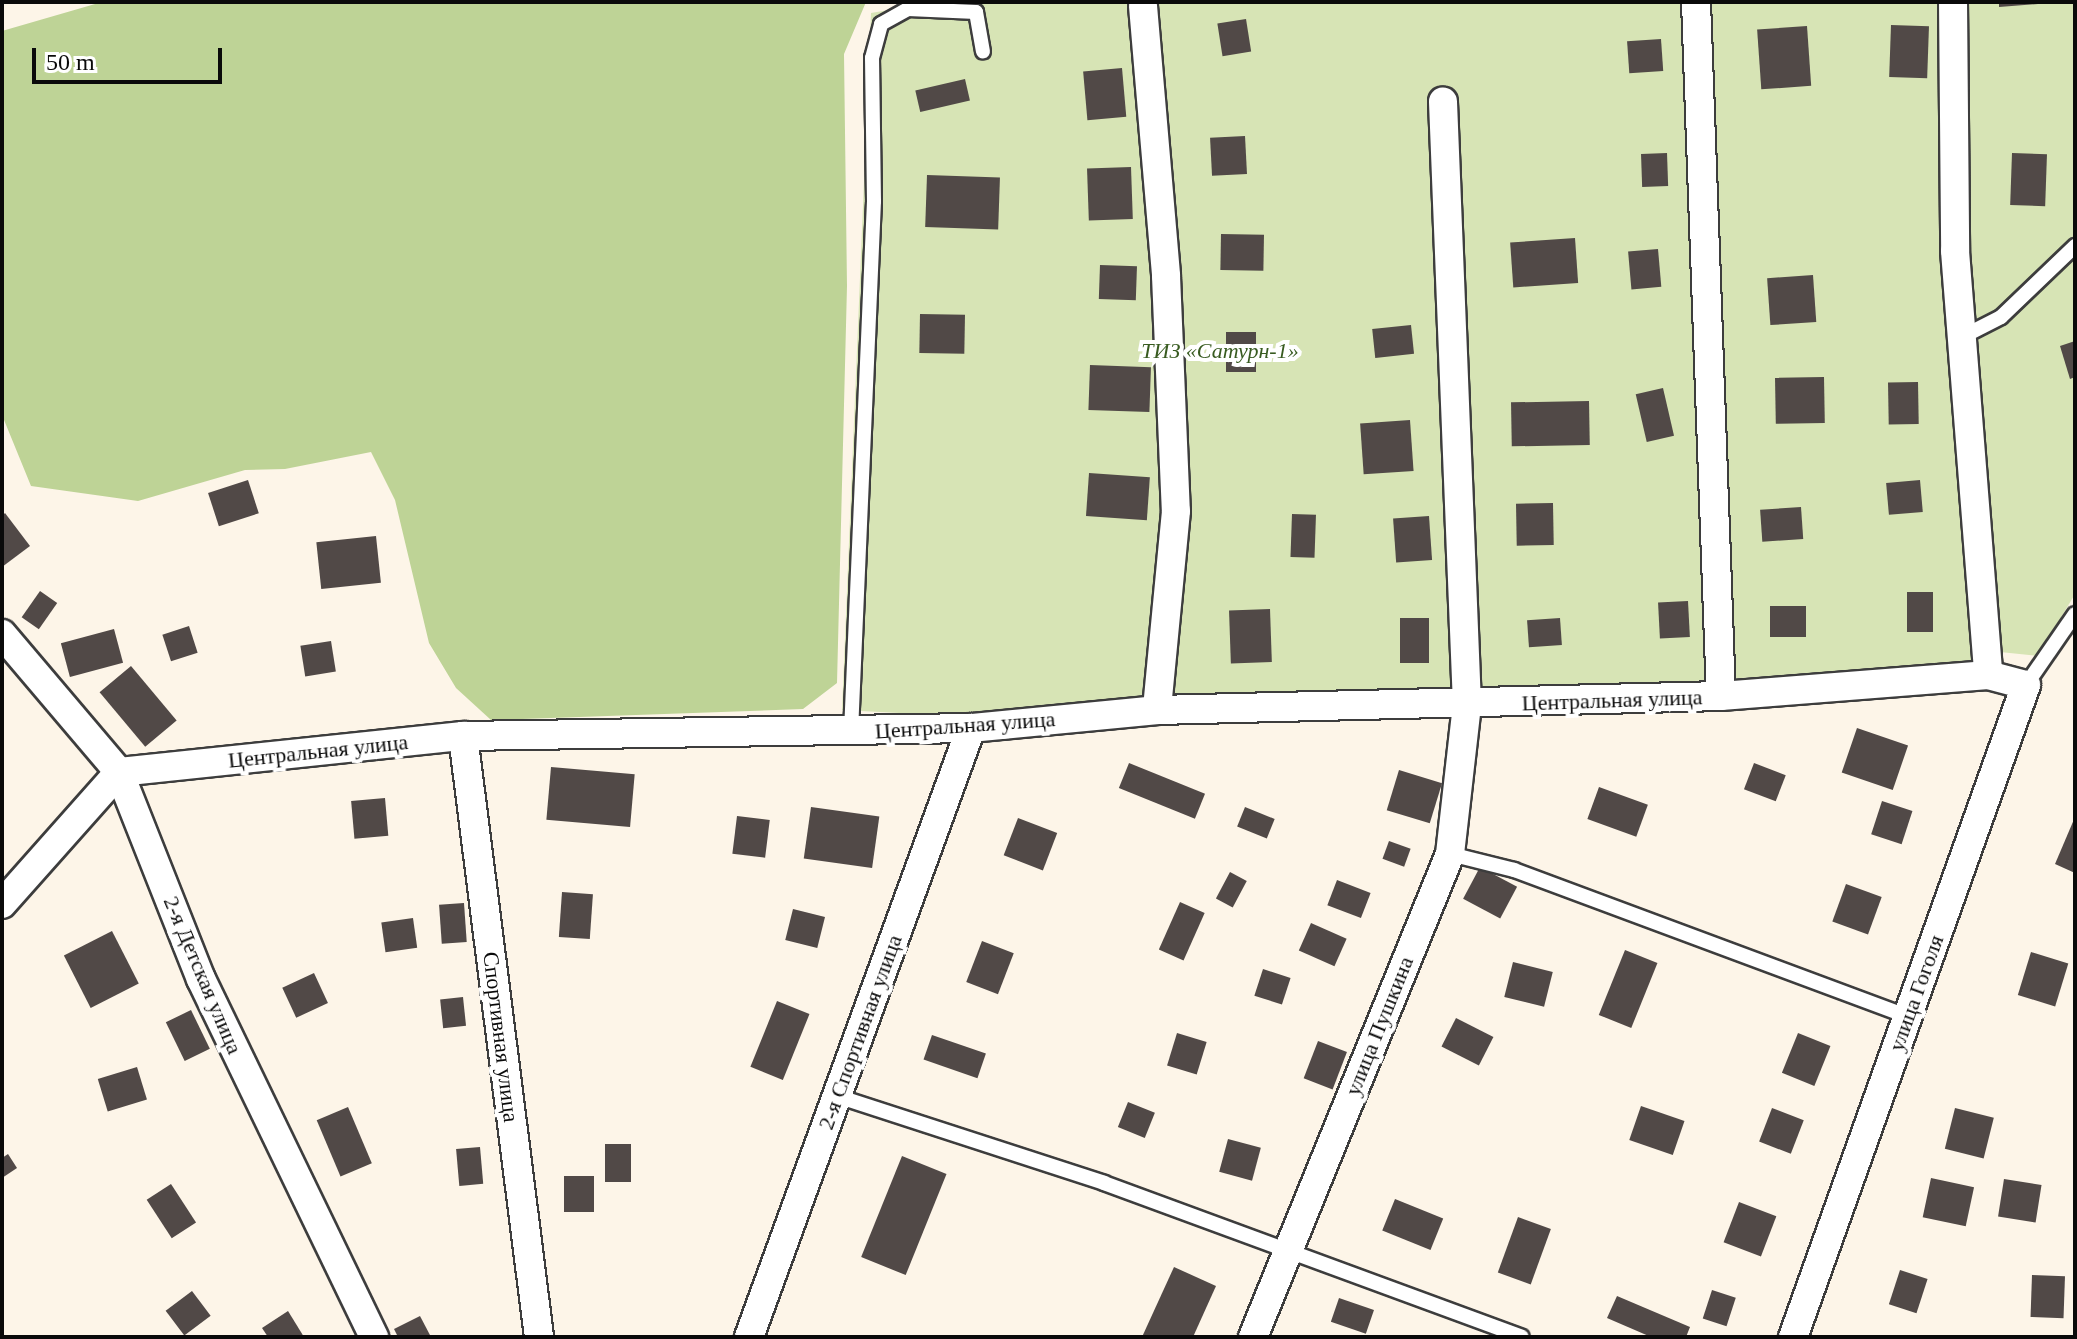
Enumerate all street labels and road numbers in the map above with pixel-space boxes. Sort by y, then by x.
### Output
street label: Центральная улица [1521,684,1703,716]
street label: Центральная улица [874,706,1056,744]
street label: Центральная улица [227,728,409,774]
street label: 2-я Детская улица [158,892,248,1058]
street label: 2-я Спортивная улица [812,931,908,1133]
street label: улица Гоголя [1883,931,1949,1055]
street label: Спортивная улица [477,950,525,1124]
street label: улица Пушкина [1339,953,1419,1099]

